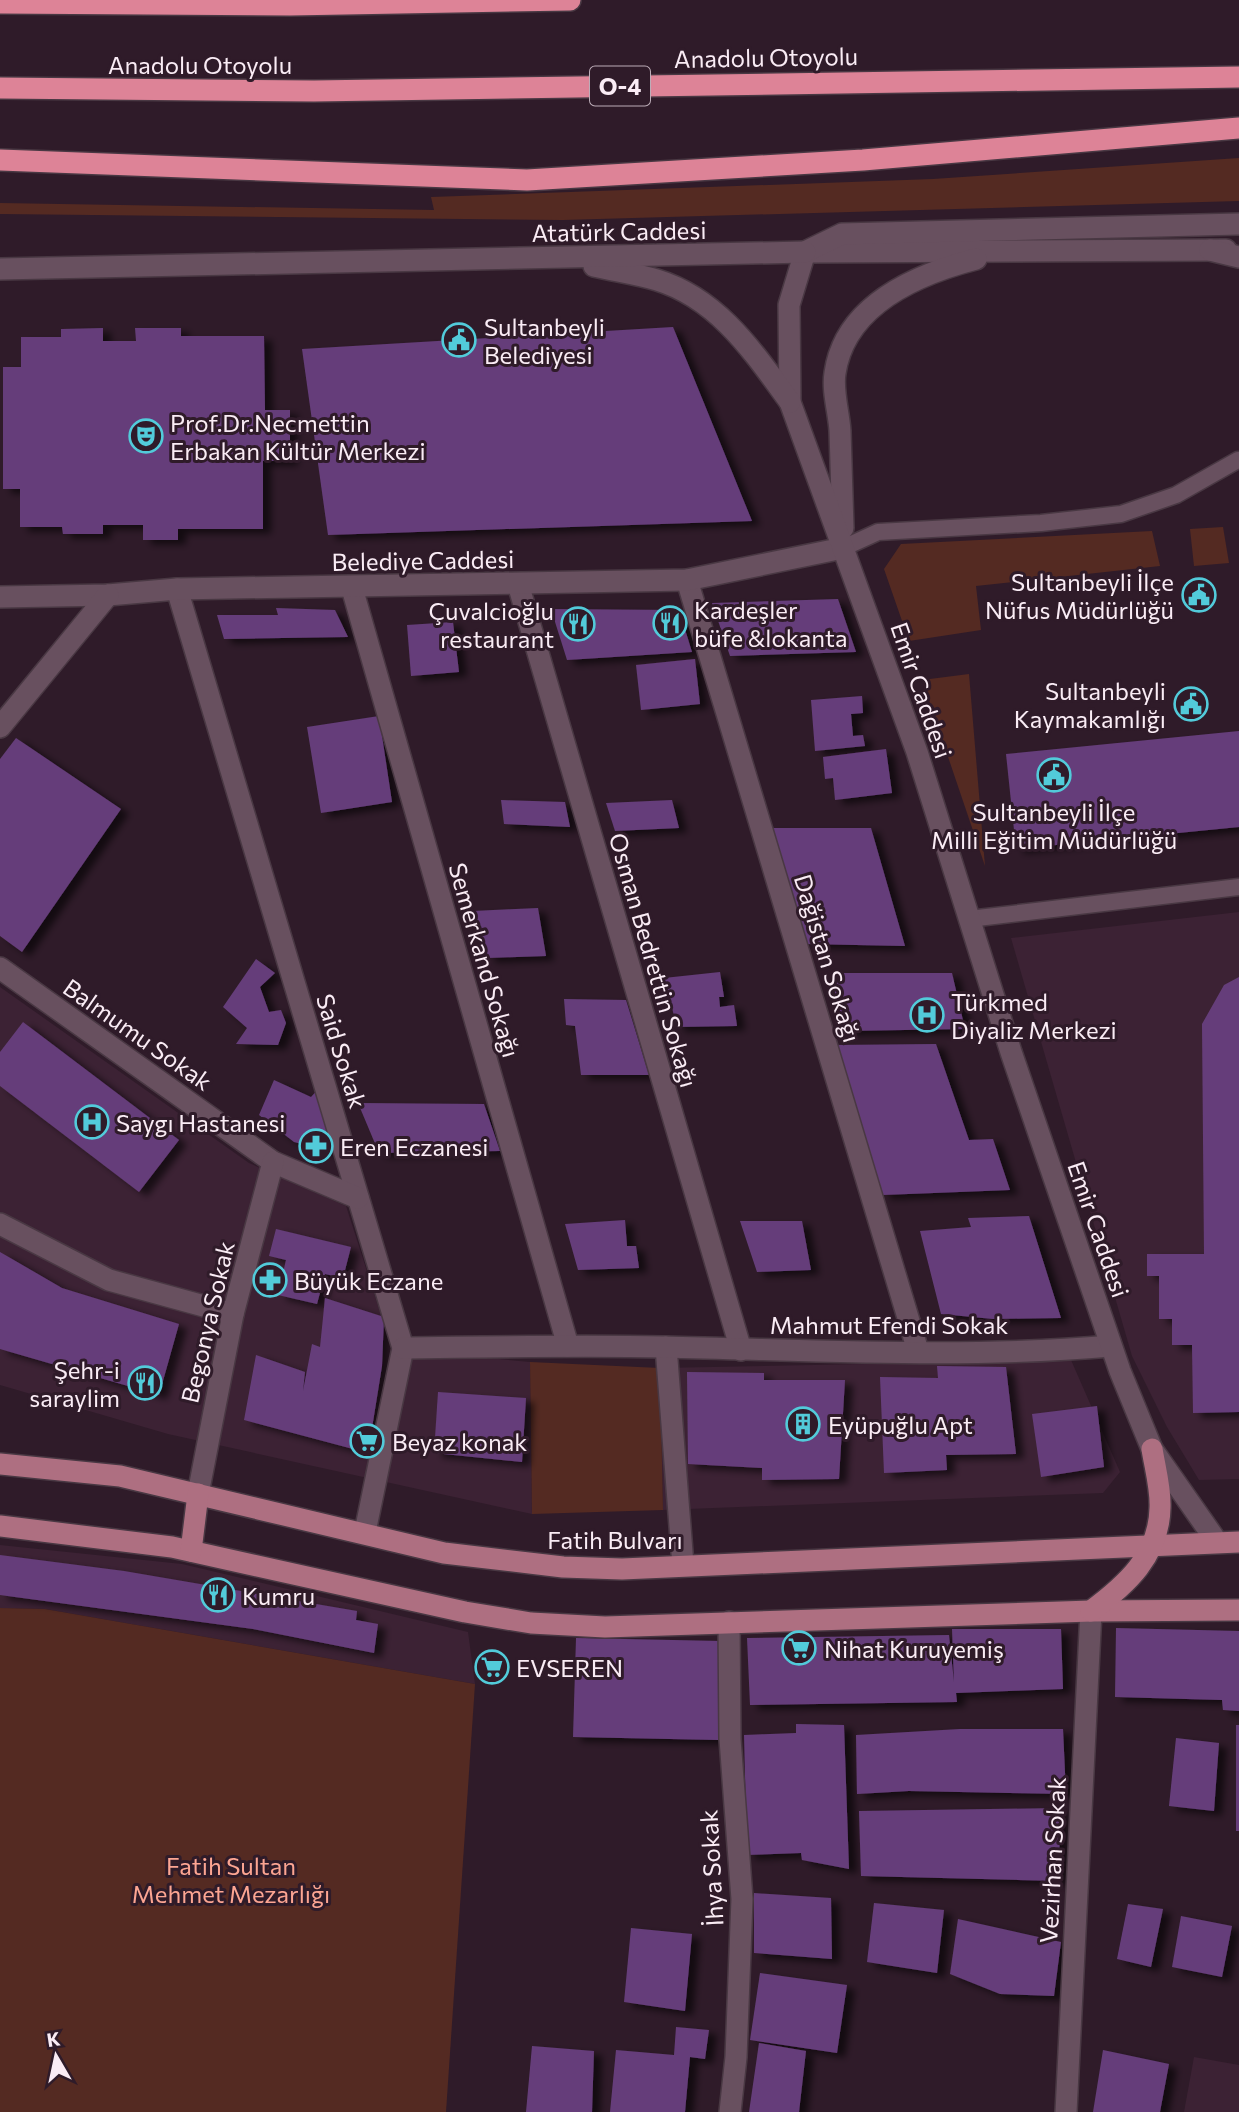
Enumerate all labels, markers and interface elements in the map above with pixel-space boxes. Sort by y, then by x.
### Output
street label: Anadolu Otoyolu [674,41,858,73]
street label: Anadolu Otoyolu [108,50,292,79]
road number: O-4 [590,66,650,106]
street label: Atatürk Caddesi [531,215,707,247]
place label: Sultanbeyli Belediyesi [484,312,605,369]
public building icon: Sultanbeyli Belediyesi [440,321,478,359]
place label: Prof.Dr.Necmettin Erbakan Kültür Merkezi [170,408,426,465]
theatre icon: Prof.Dr.Necmettin Erbakan Kültür Merkezi [127,417,165,455]
street label: Belediye Caddesi [331,544,515,576]
place label: Sultanbeyli İlçe Nüfus Müdürlüğü [985,567,1174,624]
public building icon: Sultanbeyli İlçe Nüfus Müdürlüğü [1180,576,1218,614]
place label: Kardeşler büfe &lokanta [694,595,848,652]
place label: Çuvalcioğlu restaurant [429,596,554,653]
restaurant icon: Kardeşler büfe &lokanta [651,604,689,642]
restaurant icon: Çuvalcioğlu restaurant [559,605,597,643]
street label: Emir Caddesi [885,618,959,762]
place label: Sultanbeyli Kaymakamlığı [1014,676,1166,733]
public building icon: Sultanbeyli Kaymakamlığı [1172,685,1210,723]
public building icon: Sultanbeyli İlçe Milli Eğitim Müdürlüğü [1035,756,1073,794]
place label: Sultanbeyli İlçe Milli Eğitim Müdürlüğü [931,797,1177,854]
street label: Osman Bedrettin Sokağı [604,829,704,1091]
street label: Semerkand Sokağı [443,859,527,1061]
street label: Dağistan Sokağı [789,870,867,1046]
street label: Balmumu Sokak [58,972,218,1096]
place label: Türkmed Diyaliz Merkezi [951,987,1117,1044]
street label: Said Sokak [311,990,373,1112]
hospital icon: Türkmed Diyaliz Merkezi [908,996,946,1034]
hospital icon: Saygı Hastanesi [73,1103,111,1141]
place label: Saygı Hastanesi [116,1108,286,1137]
pharmacy icon: Eren Eczanesi [297,1127,335,1165]
place label: Eren Eczanesi [340,1132,489,1161]
street label: Emir Caddesi [1062,1157,1136,1301]
street label: Begonya Sokak [174,1238,240,1406]
pharmacy icon: Büyük Eczane [251,1261,289,1299]
place label: Büyük Eczane [294,1266,443,1295]
street label: Mahmut Efendi Sokak [770,1310,1008,1339]
place label: Şehr-i saraylim [29,1355,120,1412]
restaurant icon: Şehr-i saraylim [126,1364,164,1402]
building icon: Eyüpuğlu Apt [784,1405,822,1443]
place label: Eyüpuğlu Apt [828,1410,973,1439]
supermarket icon: Beyaz konak [348,1422,386,1460]
place label: Beyaz konak [392,1427,527,1456]
street label: Fatih Bulvarı [547,1525,683,1554]
restaurant icon: Kumru [199,1576,237,1614]
place label: Kumru [242,1581,315,1610]
supermarket icon: Nihat Kuruyemiş [780,1629,818,1667]
place label: Nihat Kuruyemiş [824,1634,1004,1663]
supermarket icon: EVSEREN [473,1648,511,1686]
place label: EVSEREN [516,1653,623,1682]
street label: Vezirhan Sokak [1033,1776,1071,1944]
street label: İhya Sokak [693,1809,729,1927]
park label: Fatih Sultan Mehmet Mezarlığı [132,1851,330,1908]
north arrow [21,2021,91,2091]
text: K [45,2026,62,2051]

